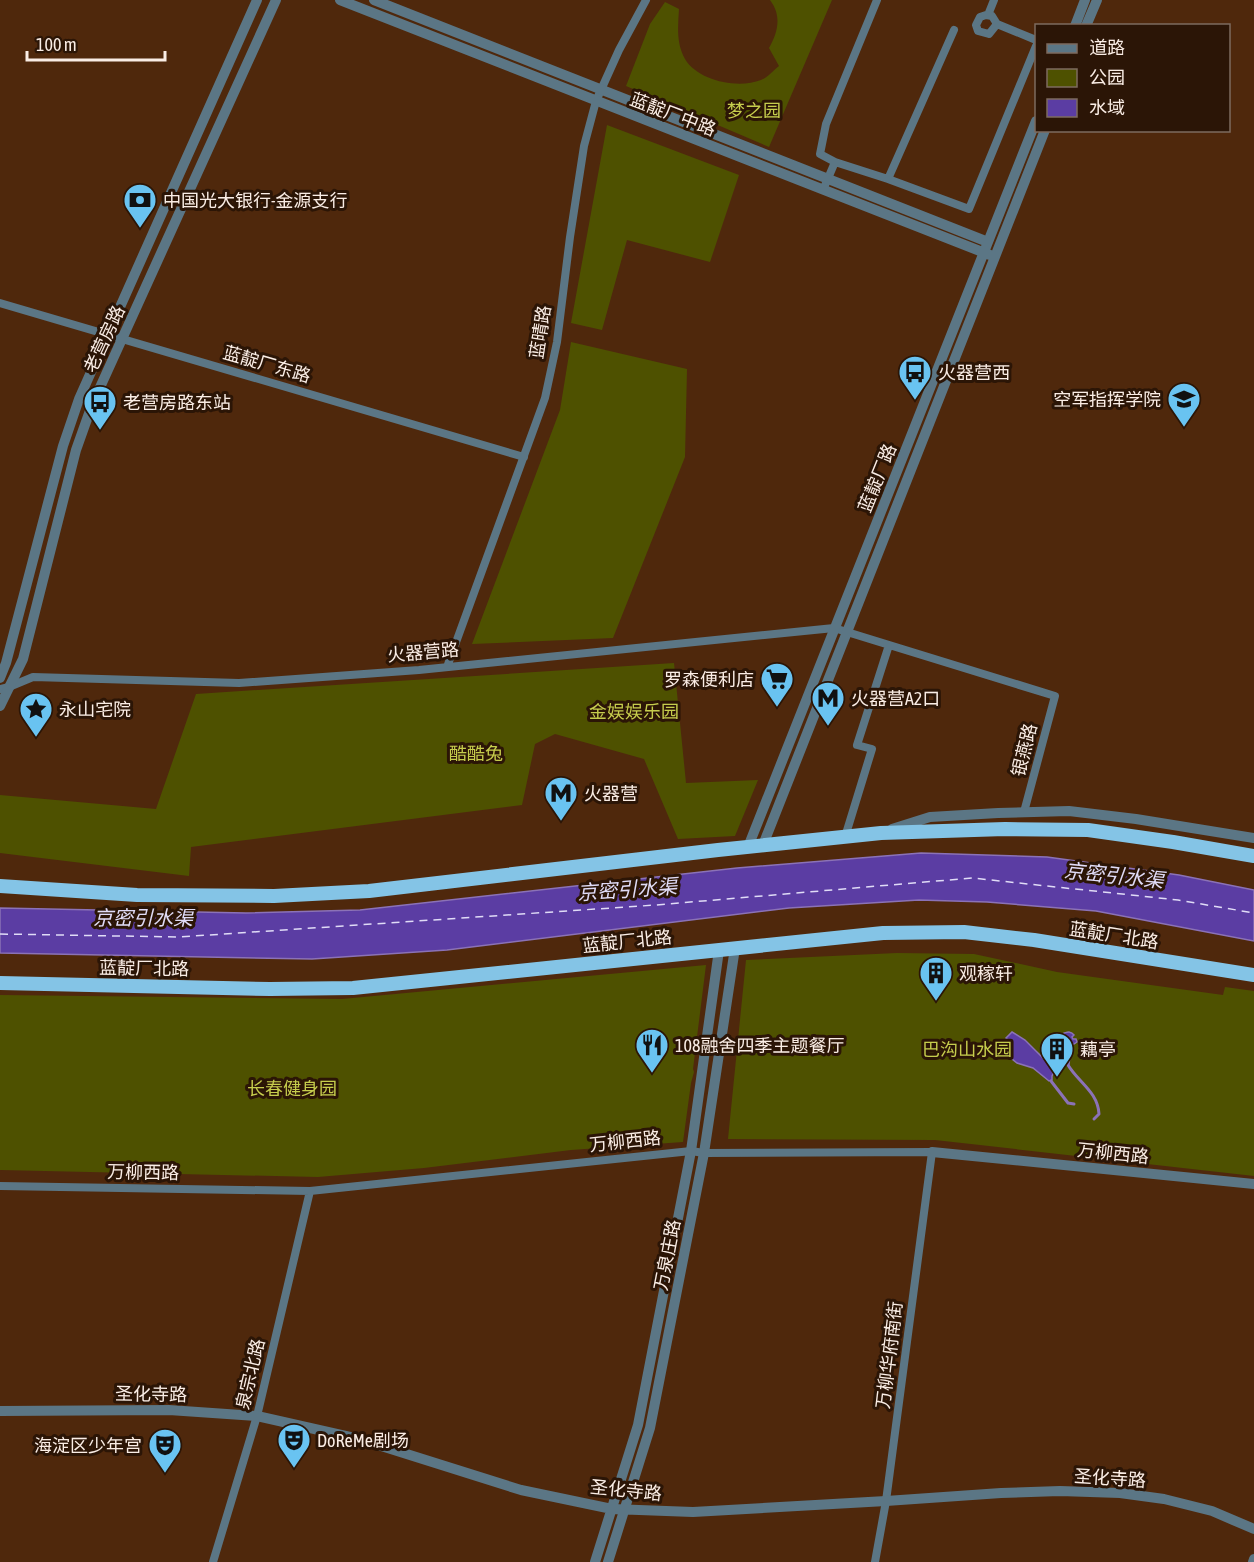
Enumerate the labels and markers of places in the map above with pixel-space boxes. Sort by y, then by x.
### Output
bank icon: 中国光大银行-金源支行 [122,182,158,229]
place label: 中国光大银行-金源支行 [163,190,348,211]
bus stop icon: 火器营西 [897,354,933,401]
place label: 火器营西 [938,362,1010,383]
school or university icon: 空军指挥学院 [1166,381,1202,428]
bus stop icon: 老营房路东站 [82,384,118,431]
place label: 空军指挥学院 [1053,389,1161,410]
place label: 老营房路东站 [123,392,231,413]
supermarket icon: 罗森便利店 [759,661,795,708]
place label: 罗森便利店 [664,669,754,690]
metro station icon: 火器营A2口 [810,680,846,727]
place label: 火器营A2口 [851,688,940,709]
place icon: 永山宅院 [18,691,54,738]
place label: 永山宅院 [59,699,131,720]
metro station icon: 火器营 [543,775,579,822]
place label: 火器营 [584,783,638,804]
building icon: 观稼轩 [918,955,954,1002]
place label: 观稼轩 [959,963,1013,984]
restaurant icon: 108融舍四季主题餐厅 [634,1027,670,1074]
building icon: 藕亭 [1039,1031,1075,1078]
place label: 108融舍四季主题餐厅 [675,1035,844,1056]
place label: 藕亭 [1080,1039,1116,1060]
theatre icon: DoReMe剧场 [276,1422,312,1469]
theatre icon: 海淀区少年宫 [147,1427,183,1474]
place label: DoReMe剧场 [317,1430,409,1451]
place label: 海淀区少年宫 [34,1435,142,1456]

